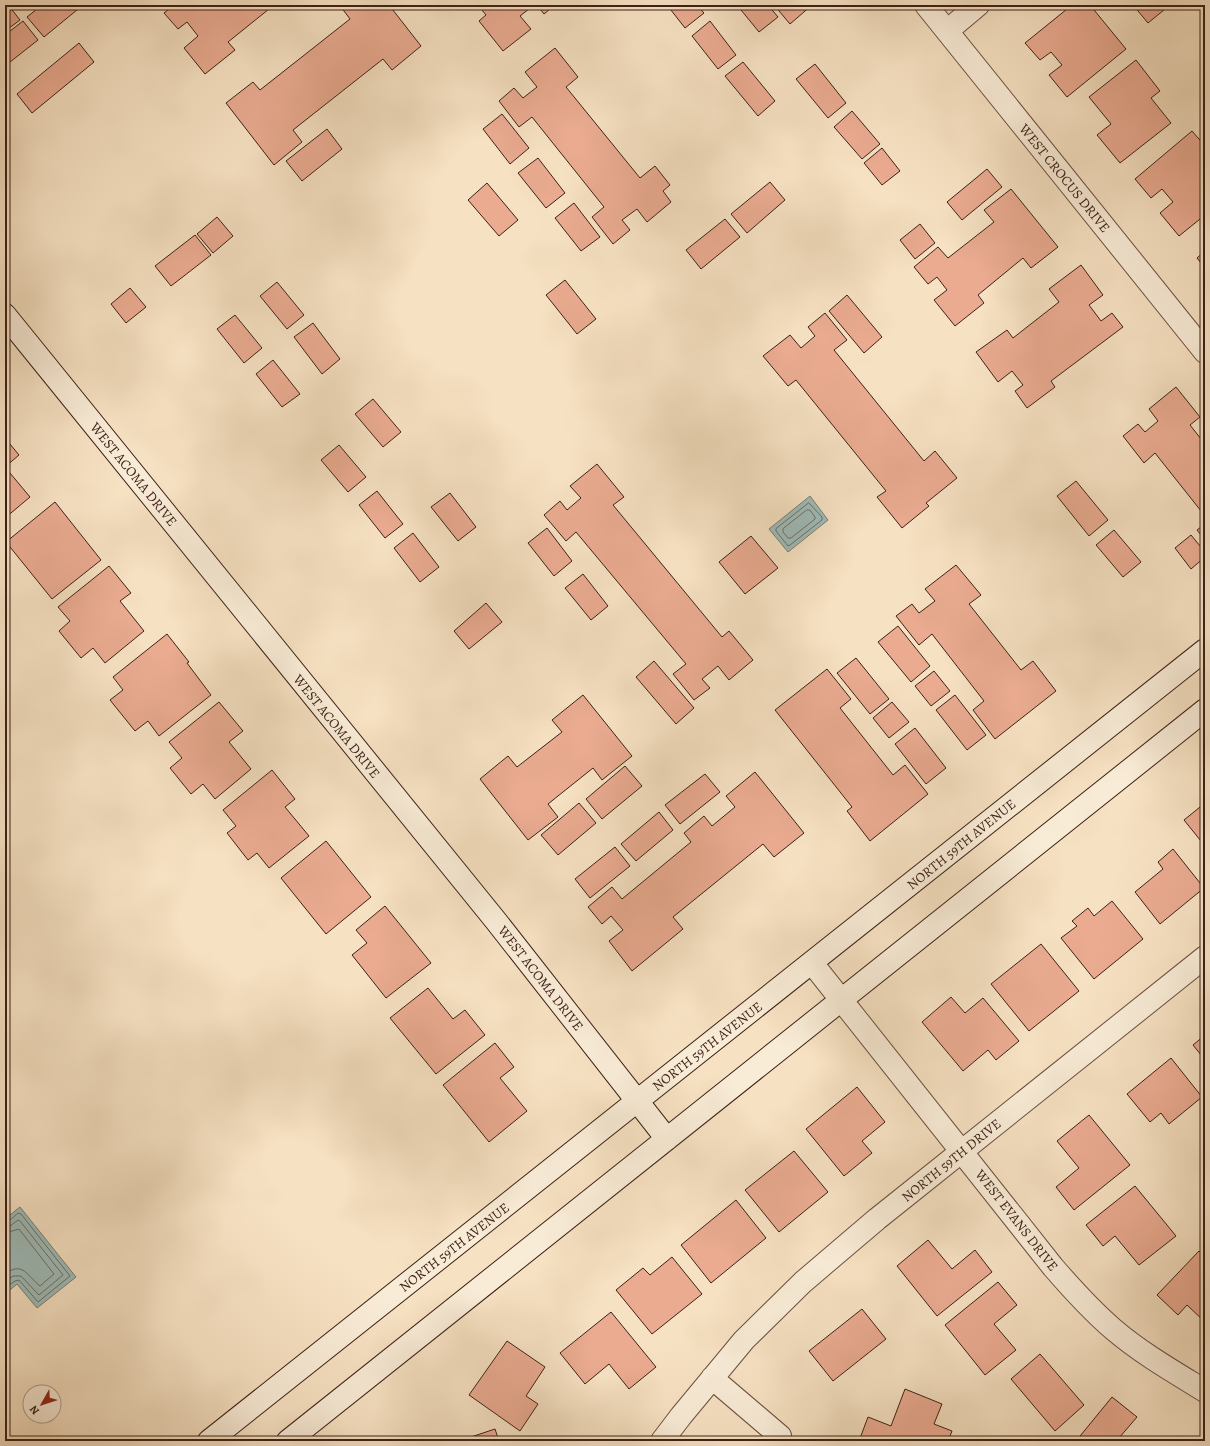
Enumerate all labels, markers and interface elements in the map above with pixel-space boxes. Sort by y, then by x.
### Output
street label: WEST CROCUS DRIVE [1014,119,1114,237]
street label: WEST ACOMA DRIVE [85,418,181,530]
street label: WEST ACOMA DRIVE [288,670,384,782]
street label: NORTH 59TH AVENUE [903,795,1020,894]
street label: WEST ACOMA DRIVE [493,921,588,1035]
street label: NORTH 59TH AVENUE [648,997,766,1095]
street label: NORTH 59TH DRIVE [898,1114,1005,1206]
street label: WEST EVANS DRIVE [970,1165,1062,1275]
street label: NORTH 59TH AVENUE [395,1198,513,1296]
north arrow [22,1384,62,1424]
text: N [26,1402,43,1418]

